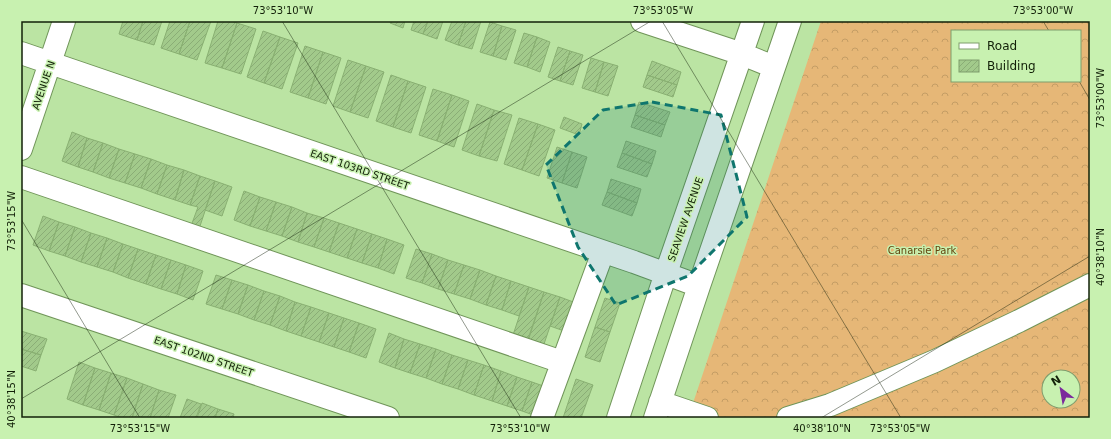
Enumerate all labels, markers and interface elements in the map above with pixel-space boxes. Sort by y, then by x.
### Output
text: 73°53'10"W [253,5,313,16]
text: 73°53'05"W [633,5,693,16]
text: 73°53'00"W [1013,5,1073,16]
legend [951,30,1081,82]
text: Road [987,39,1017,53]
street label: AVENUE N [30,59,57,111]
text: Building [987,59,1036,73]
text: 73°53'00"W [1095,68,1106,128]
street label: EAST 103RD STREET [309,147,412,192]
street label: SEAVIEW AVENUE [666,176,705,263]
text: 73°53'15"W [6,191,17,251]
text: 40°38'10"N [1095,228,1106,286]
park label: Canarsie Park [888,245,957,256]
street label: EAST 102ND STREET [153,334,256,379]
north arrow [1041,369,1081,409]
text: 40°38'15"N [6,370,17,428]
text: N [1049,373,1063,389]
text: 73°53'15"W [110,423,170,434]
text: 73°53'10"W [490,423,550,434]
text: 40°38'10"N [793,423,851,434]
text: 73°53'05"W [870,423,930,434]

